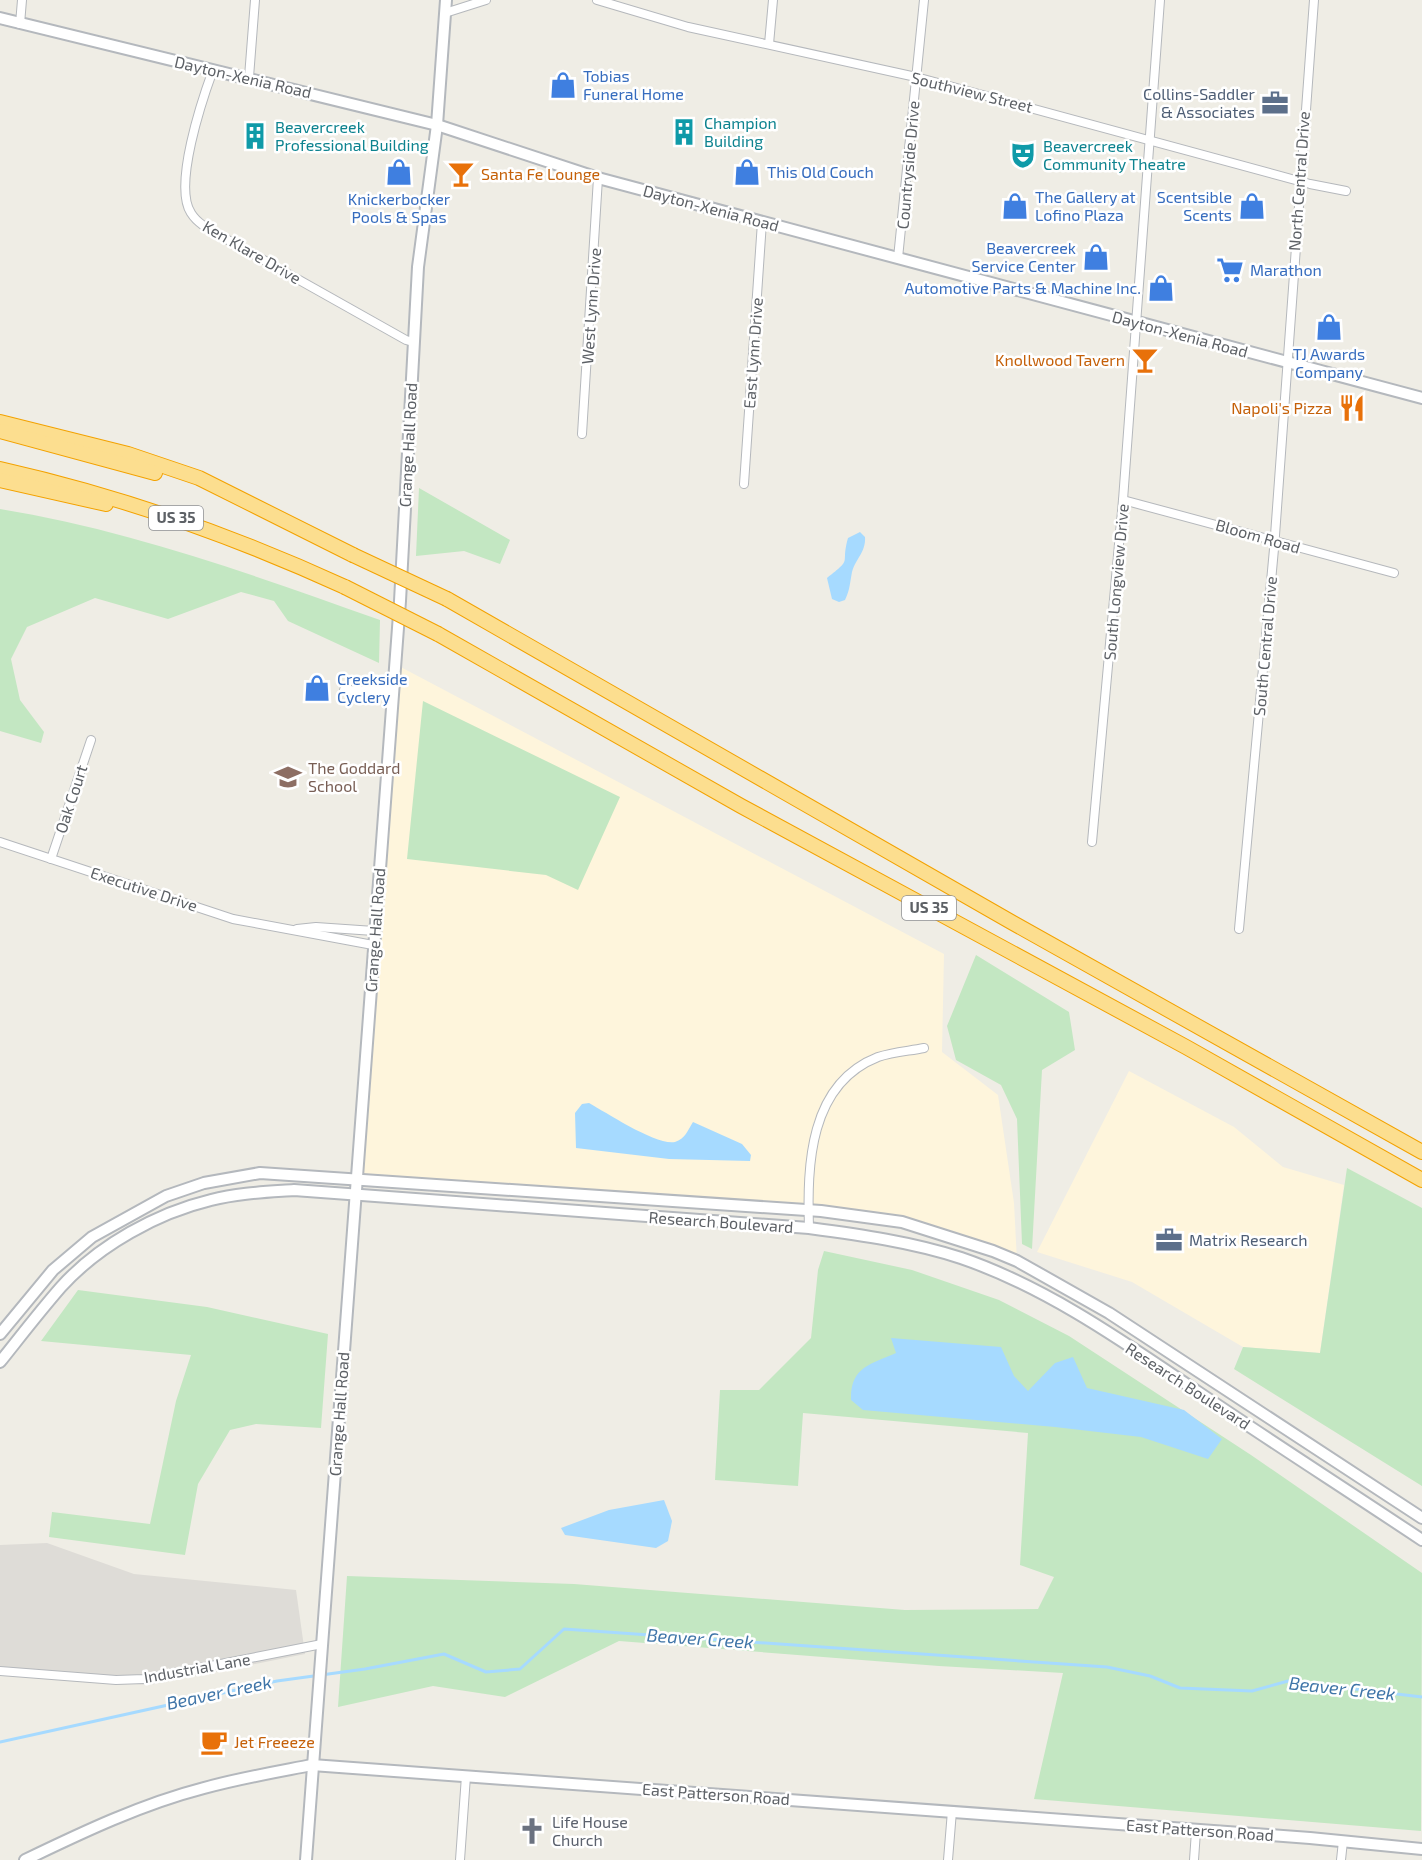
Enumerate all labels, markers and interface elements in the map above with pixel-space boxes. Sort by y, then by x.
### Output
street label: Dayton-Xenia Road [173,52,313,102]
place label: Tobias Funeral Home [583,66,684,103]
street label: Southview Street [909,67,1035,116]
shop icon: Tobias Funeral Home [548,70,578,100]
place label: Collins-Saddler & Associates [1143,84,1256,121]
office icon: Collins-Saddler & Associates [1260,88,1290,118]
street label: Countryside Drive [892,100,923,230]
street label: North Central Drive [1284,110,1313,251]
place label: Champion Building [704,113,777,150]
place label: Beavercreek Professional Building [275,117,429,154]
building icon: Champion Building [669,117,699,147]
building icon: Beavercreek Professional Building [240,121,270,151]
place label: Beavercreek Community Theatre [1043,136,1186,173]
theatre icon: Beavercreek Community Theatre [1008,140,1038,170]
shop icon: Knickerbocker Pools & Spas [384,157,414,187]
shop icon: This Old Couch [732,157,762,187]
bar icon: Santa Fe Lounge [446,159,476,189]
place label: This Old Couch [767,162,874,181]
place label: Santa Fe Lounge [481,164,600,183]
street label: Dayton-Xenia Road [641,180,781,235]
place label: The Gallery at Lofino Plaza [1035,187,1136,224]
place label: Scentsible Scents [1157,187,1232,224]
place label: Knickerbocker Pools & Spas [348,189,451,226]
shop icon: The Gallery at Lofino Plaza [1000,191,1030,221]
shop icon: Scentsible Scents [1237,191,1267,221]
street label: Ken Klare Drive [200,216,305,287]
place label: Beavercreek Service Center [972,238,1077,275]
shop icon: Beavercreek Service Center [1081,242,1111,272]
street label: West Lynn Drive [577,247,604,365]
supermarket icon: Marathon [1215,255,1245,285]
place label: Marathon [1250,260,1322,279]
shop icon: Automotive Parts & Machine Inc. [1146,273,1176,303]
place label: Automotive Parts & Machine Inc. [904,278,1141,297]
street label: East Lynn Drive [739,297,766,409]
street label: Dayton-Xenia Road [1110,306,1250,361]
shop icon: TJ Awards Company [1314,312,1344,342]
place label: TJ Awards Company [1293,344,1365,381]
bar icon: Knollwood Tavern [1130,345,1160,375]
place label: Knollwood Tavern [995,350,1125,369]
street label: Grange Hall Road [395,382,420,508]
restaurant icon: Napoli's Pizza [1337,393,1367,423]
place label: Napoli's Pizza [1231,398,1332,417]
street label: South Longview Drive [1099,503,1132,661]
road number: US 35 [149,506,203,530]
street label: Bloom Road [1214,514,1303,557]
street label: South Central Drive [1249,575,1280,717]
place label: Creekside Cyclery [337,669,408,706]
shop icon: Creekside Cyclery [302,673,332,703]
place label: The Goddard School [308,758,400,795]
street label: Oak Court [51,762,91,835]
school or university icon: The Goddard School [273,762,303,792]
street label: Executive Drive [88,862,200,915]
street label: Grange Hall Road [361,867,388,993]
road number: US 35 [902,896,956,920]
street label: Research Boulevard [648,1207,794,1236]
office icon: Matrix Research [1154,1225,1184,1255]
place label: Matrix Research [1189,1230,1308,1249]
street label: Research Boulevard [1122,1338,1254,1433]
street label: Grange Hall Road [325,1351,352,1477]
water label: Beaver Creek [646,1623,754,1653]
street label: Industrial Lane [142,1649,252,1686]
water label: Beaver Creek [164,1670,273,1714]
water label: Beaver Creek [1288,1671,1396,1705]
cafe icon: Jet Freeeze [199,1727,229,1757]
place label: Jet Freeeze [234,1732,315,1751]
street label: East Patterson Road [642,1779,790,1808]
place label: Life House Church [552,1812,628,1849]
street label: East Patterson Road [1126,1815,1274,1844]
church icon: Life House Church [517,1816,547,1846]

